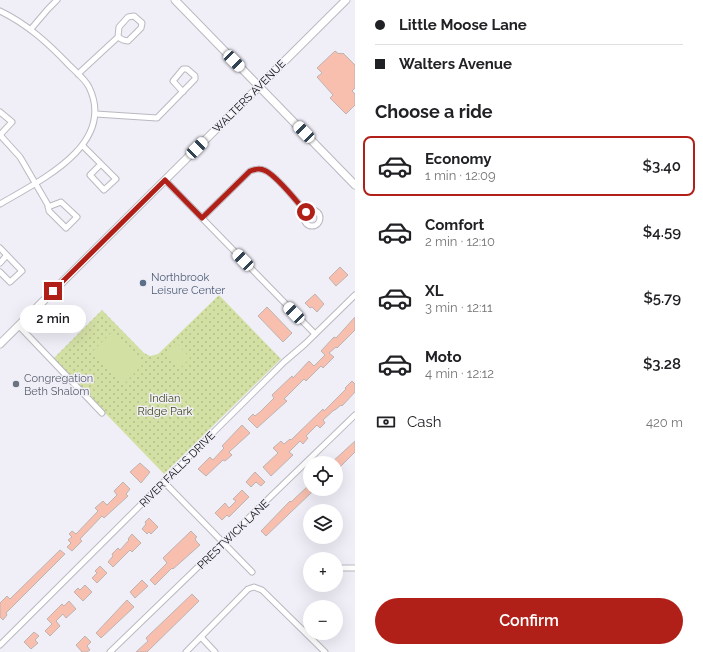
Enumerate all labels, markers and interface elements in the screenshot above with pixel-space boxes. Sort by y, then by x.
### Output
text: Little Moose Lane [399,16,527,34]
car [221,48,247,74]
text: Walters Avenue [399,55,512,73]
street label: WALTERS AVENUE [210,57,289,135]
text: Choose a ride [375,101,493,122]
car [291,119,317,145]
car [184,135,210,161]
icon: car [377,148,413,184]
text: Economy [425,150,492,168]
text: $3.40 [643,157,681,175]
text: 1 min · 12:09 [425,168,496,183]
route start [297,203,315,221]
icon: car [377,214,413,250]
text: Comfort [425,216,484,234]
text: $4.59 [643,223,681,241]
text: 2 min · 12:10 [425,234,495,249]
car [230,247,256,273]
place label: Northbrook Leisure Center [151,271,225,297]
marker: Northbrook Leisure Center [138,278,148,288]
icon: car [377,280,413,316]
route end [44,282,62,300]
text: XL [425,282,443,300]
text: $5.79 [643,289,681,307]
car [281,300,307,326]
text: 3 min · 12:11 [425,300,493,315]
callout: 2 min [20,305,86,333]
text: 2 min [36,311,70,326]
icon: car [377,346,413,382]
text: Moto [425,348,462,366]
text: $3.28 [643,355,681,373]
text: 4 min · 12:12 [425,366,494,381]
place label: Congregation Beth Shalom [24,372,93,398]
marker: Congregation Beth Shalom [11,379,21,389]
park label: Indian Ridge Park [138,392,193,418]
icon: cash [375,411,397,433]
text: Cash [407,413,441,431]
text: 420 m [646,415,683,430]
street label: RIVER FALLS DRIVE [137,429,218,510]
map controls [303,456,343,640]
button: locate [303,456,343,496]
street label: PRESTWICK LANE [195,497,272,572]
button: layers [303,504,343,544]
button: + [303,552,343,592]
button: Confirm [375,598,683,644]
button: − [303,600,343,640]

